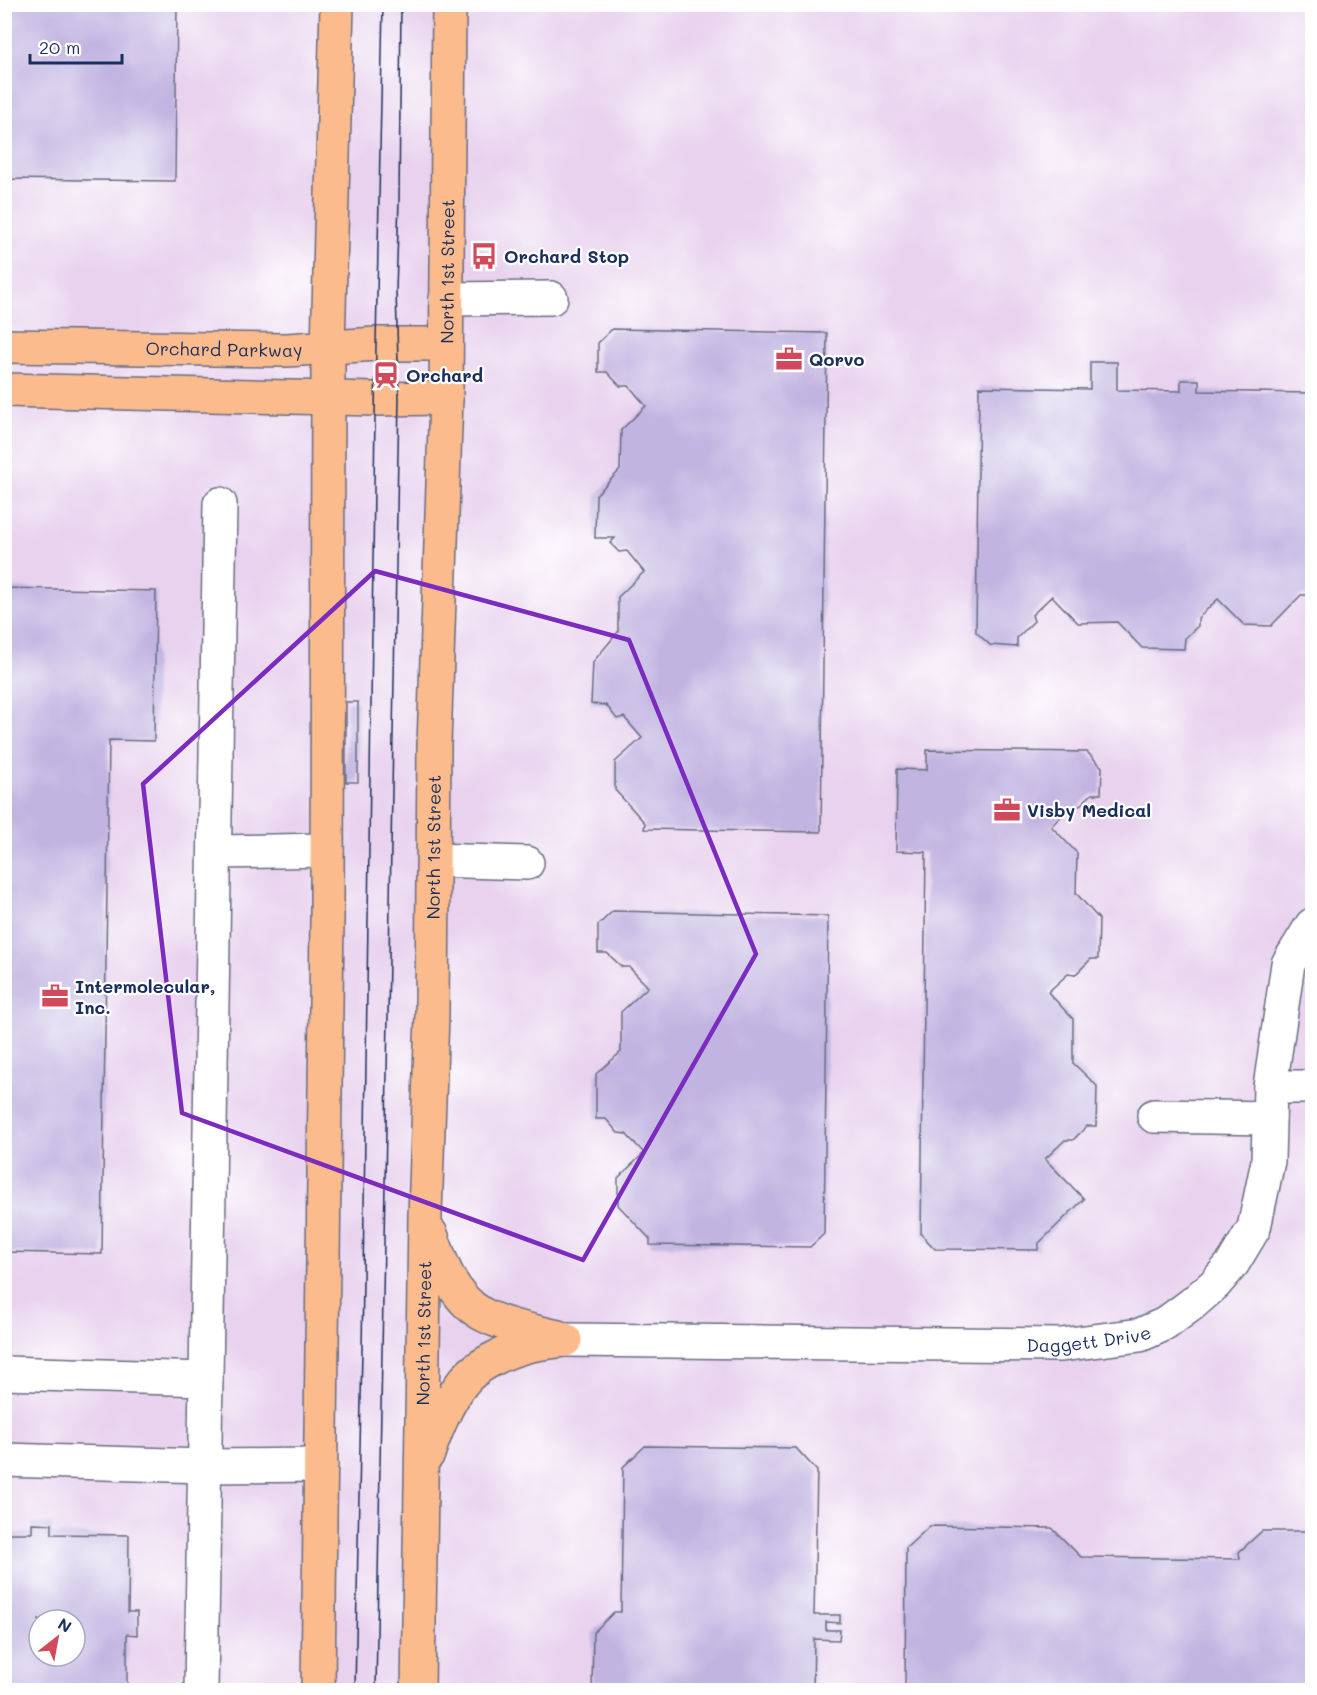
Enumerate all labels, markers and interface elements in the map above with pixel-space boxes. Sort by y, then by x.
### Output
scale bar [30,27,122,65]
text: 20 m [39,35,80,59]
street label: North 1st Street [434,199,460,344]
bus stop icon: Orchard Stop [469,241,499,271]
place label: Orchard Stop [504,244,629,268]
street label: Orchard Parkway [145,336,303,362]
office icon: Qorvo [774,344,804,374]
place label: Qorvo [809,347,865,371]
station icon: Orchard [371,360,401,390]
place label: Orchard [406,363,483,387]
street label: North 1st Street [421,775,446,920]
office icon: Visby Medical [992,795,1022,825]
place label: Visby Medical [1027,798,1151,822]
place label: Intermolecular, Inc. [75,974,215,1019]
office icon: Intermolecular, Inc. [40,981,70,1011]
street label: North 1st Street [410,1261,436,1406]
street label: Daggett Drive [1026,1320,1155,1357]
north arrow [27,1608,87,1668]
text: N [54,1613,76,1637]

